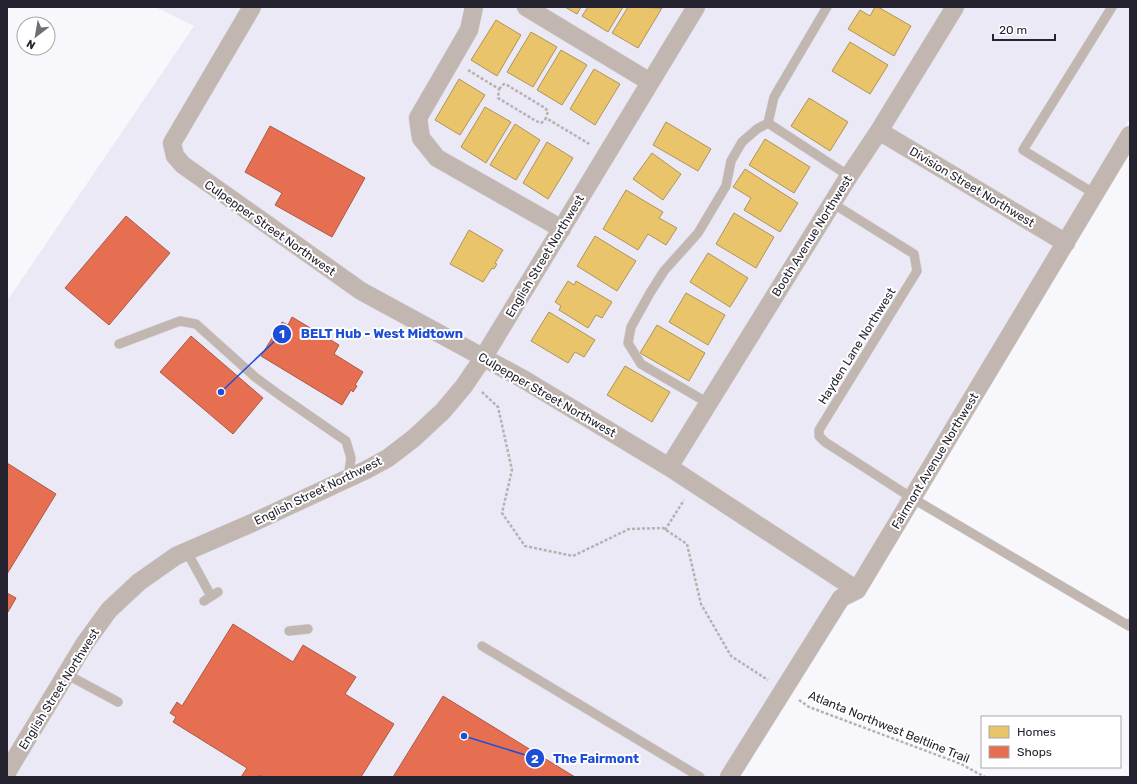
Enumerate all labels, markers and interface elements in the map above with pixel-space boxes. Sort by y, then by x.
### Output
north arrow [16,16,56,56]
scale bar [993,16,1055,42]
text: 20 m [999,23,1027,37]
text: N [24,36,38,52]
street label: Division Street Northwest [907,144,1037,230]
street label: Booth Avenue Northwest [769,173,855,299]
street label: Culpepper Street Northwest [202,177,338,279]
street label: English Street Northwest [503,192,587,320]
street label: Hayden Lane Northwest [815,285,899,407]
callout: BELT Hub - West Midtown [272,321,471,346]
text: BELT Hub - West Midtown [301,326,463,341]
text: 1 [279,327,285,341]
street label: Culpepper Street Northwest [476,350,619,440]
street label: Fairmont Avenue Northwest [889,390,981,532]
street label: English Street Northwest [252,454,384,528]
street label: English Street Northwest [16,626,102,752]
street label: Atlanta Northwest Beltline Trail [806,688,972,766]
legend [981,716,1121,768]
text: Homes [1017,725,1056,739]
text: Shops [1017,745,1052,759]
callout: The Fairmont [525,746,647,771]
text: The Fairmont [553,751,639,766]
text: 2 [531,752,539,766]

